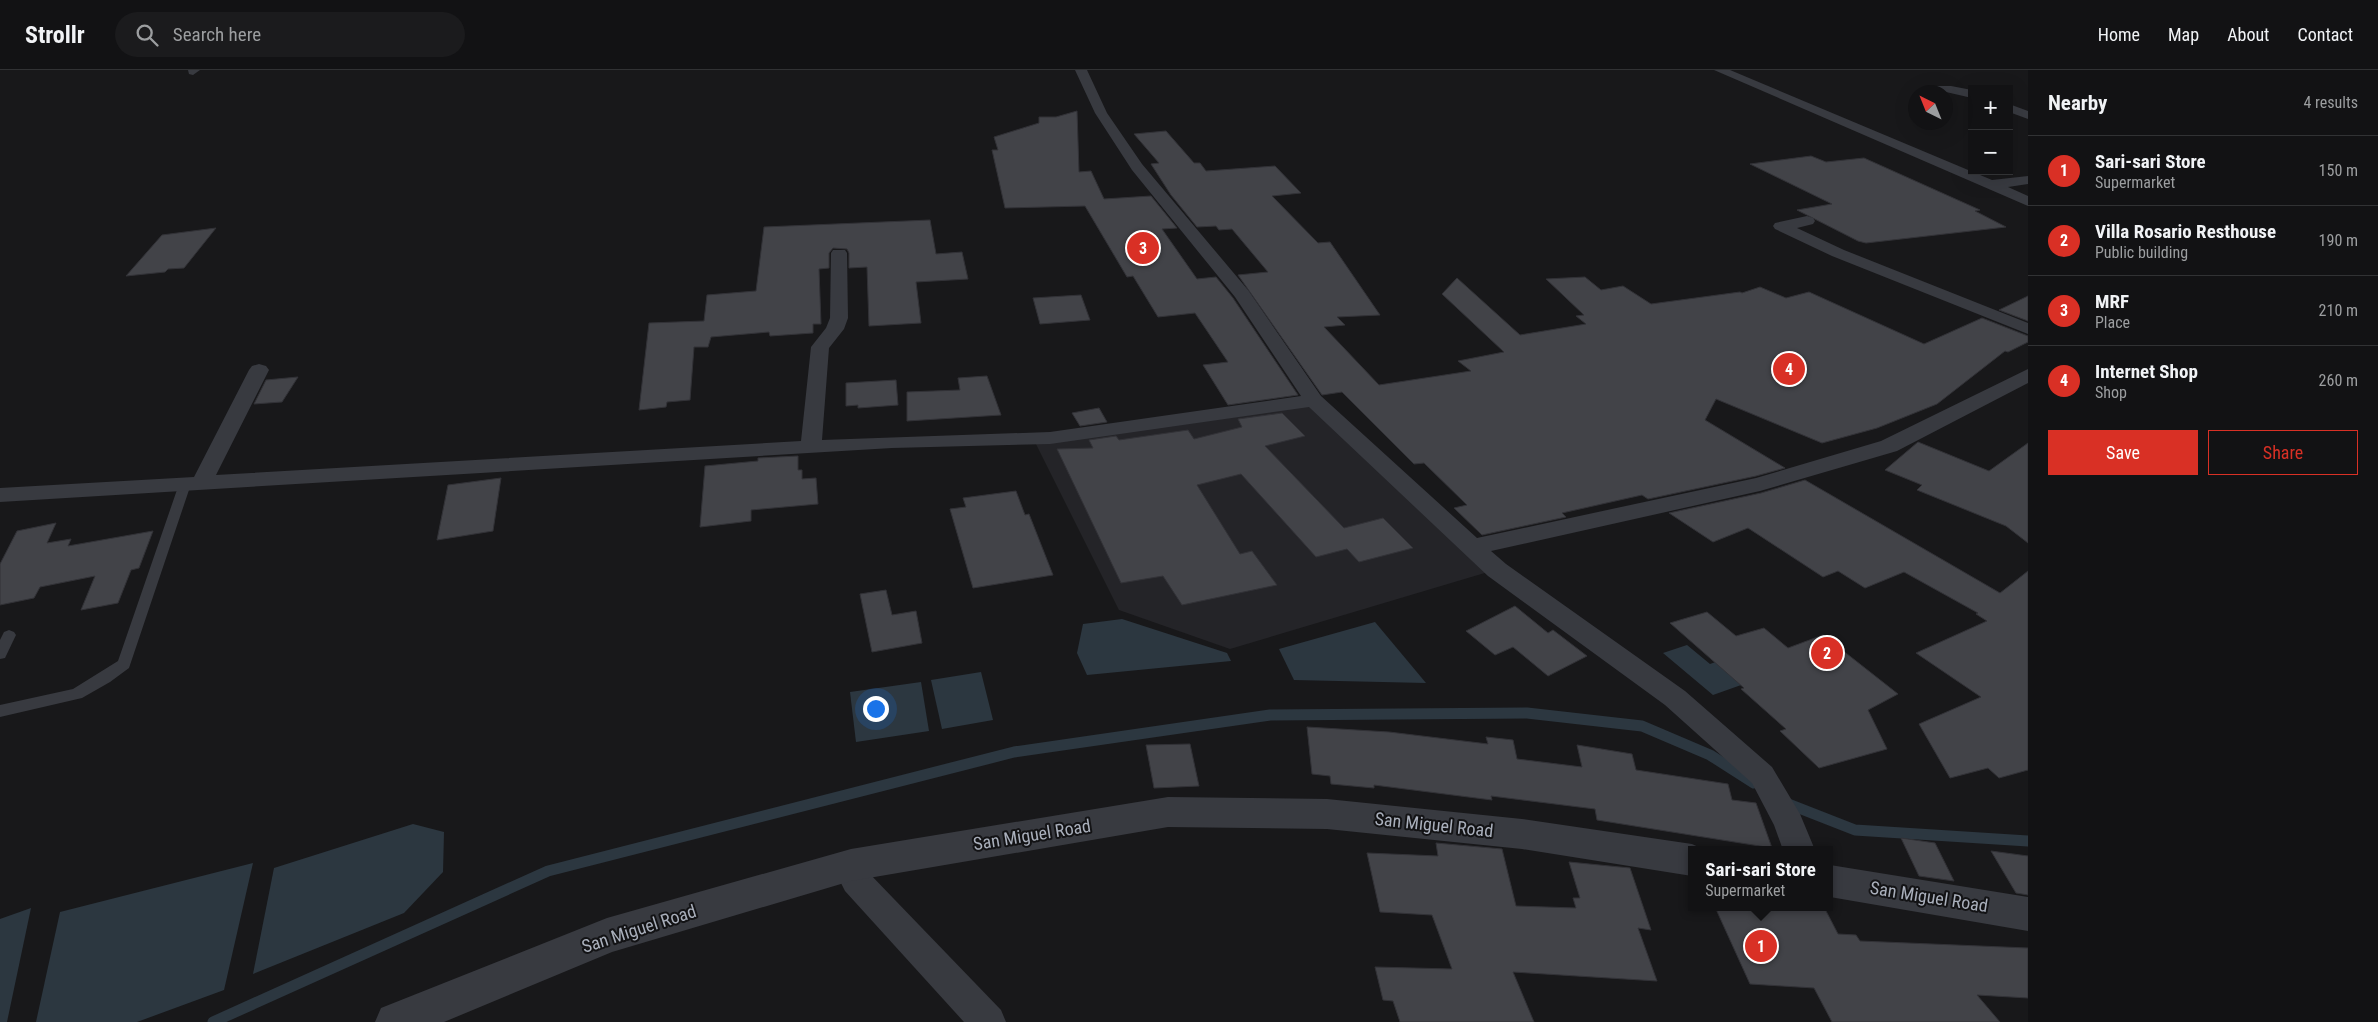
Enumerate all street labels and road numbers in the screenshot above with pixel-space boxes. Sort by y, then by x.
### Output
street label: San Miguel Road [1374,808,1494,841]
street label: San Miguel Road [972,815,1092,854]
street label: San Miguel Road [1869,877,1989,916]
street label: San Miguel Road [579,900,699,957]

